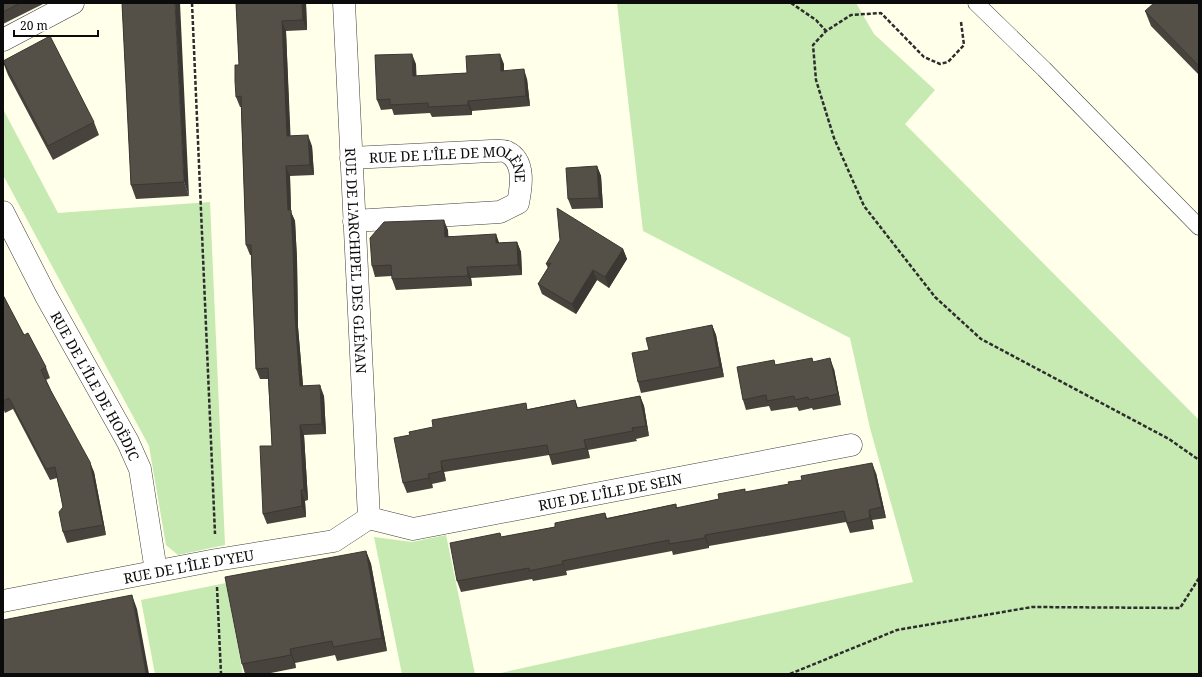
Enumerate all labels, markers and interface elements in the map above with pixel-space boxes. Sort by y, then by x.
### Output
scale bar [14,12,98,38]
text: 20 m [20,17,48,34]
street label: RUE DE L'ÎLE DE MOLÈNE [368,141,530,183]
street label: RUE DE L'ARCHIPEL DES GLÉNAN [342,147,371,374]
street label: RUE DE L'ÎLE DE HOËDIC [47,308,145,464]
street label: RUE DE L'ÎLE DE SEIN [537,468,684,514]
street label: RUE DE L'ÎLE D'YEU [122,545,255,587]

